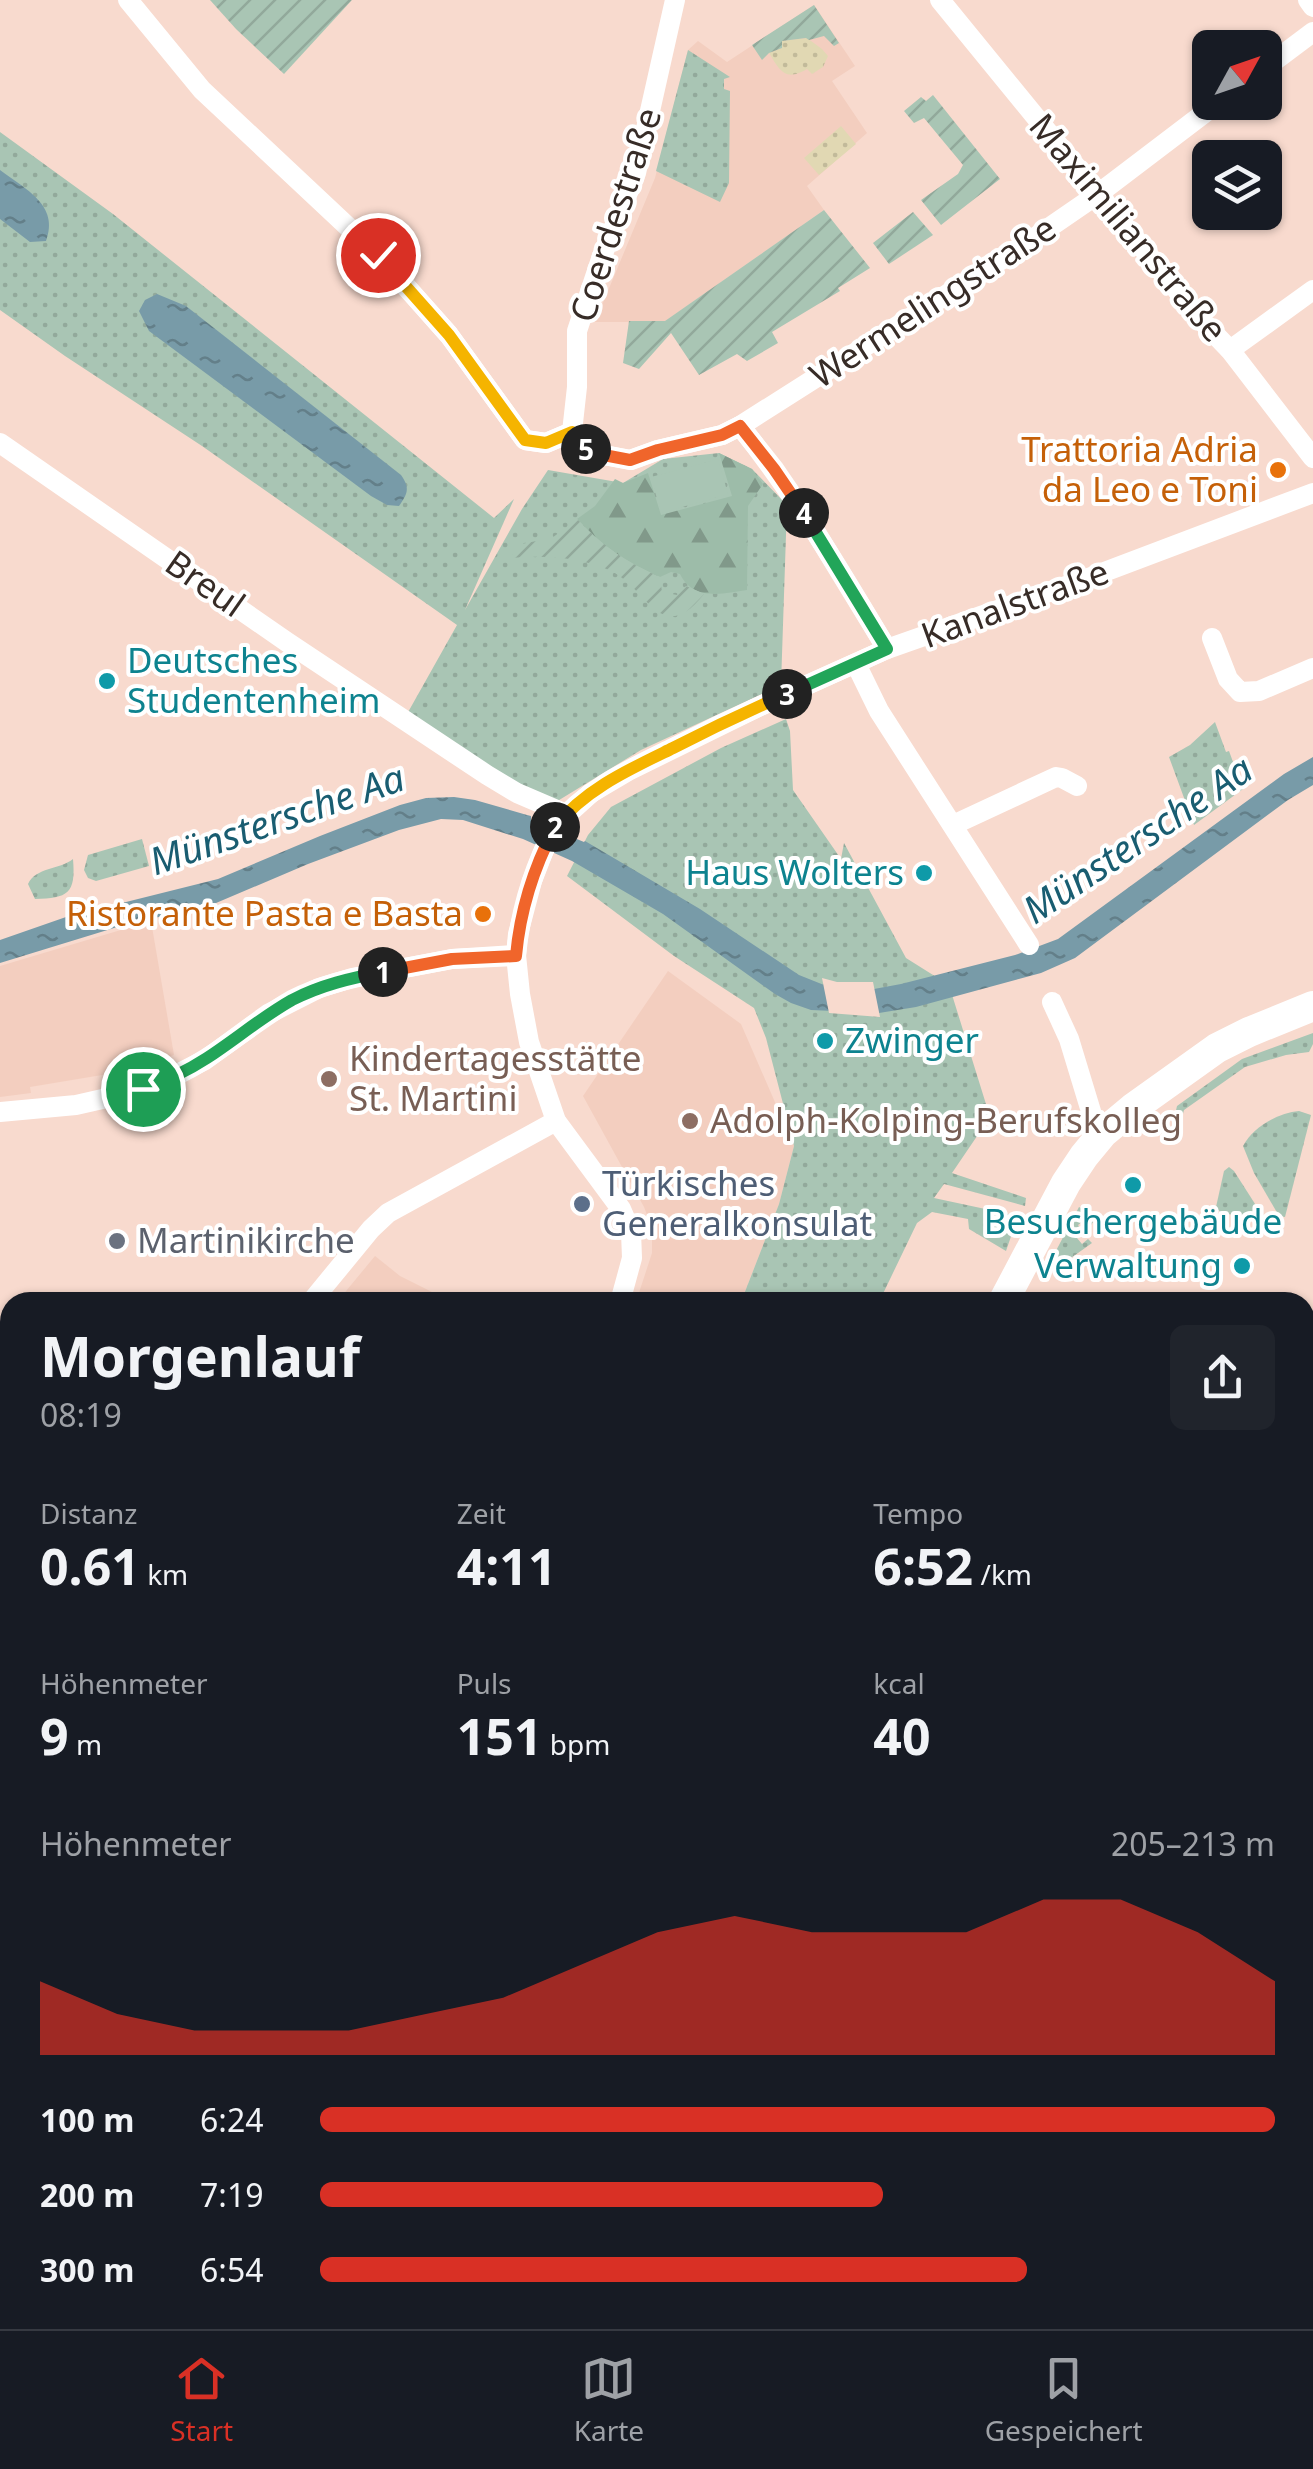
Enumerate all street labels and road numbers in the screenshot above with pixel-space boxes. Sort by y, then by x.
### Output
street label: Coerdestraße [558,101,671,328]
street label: Maximilianstraße [1020,103,1239,351]
street label: Wermelingstraße [800,204,1064,398]
street label: Breul [157,539,255,627]
street label: Kanalstraße [914,547,1115,658]

